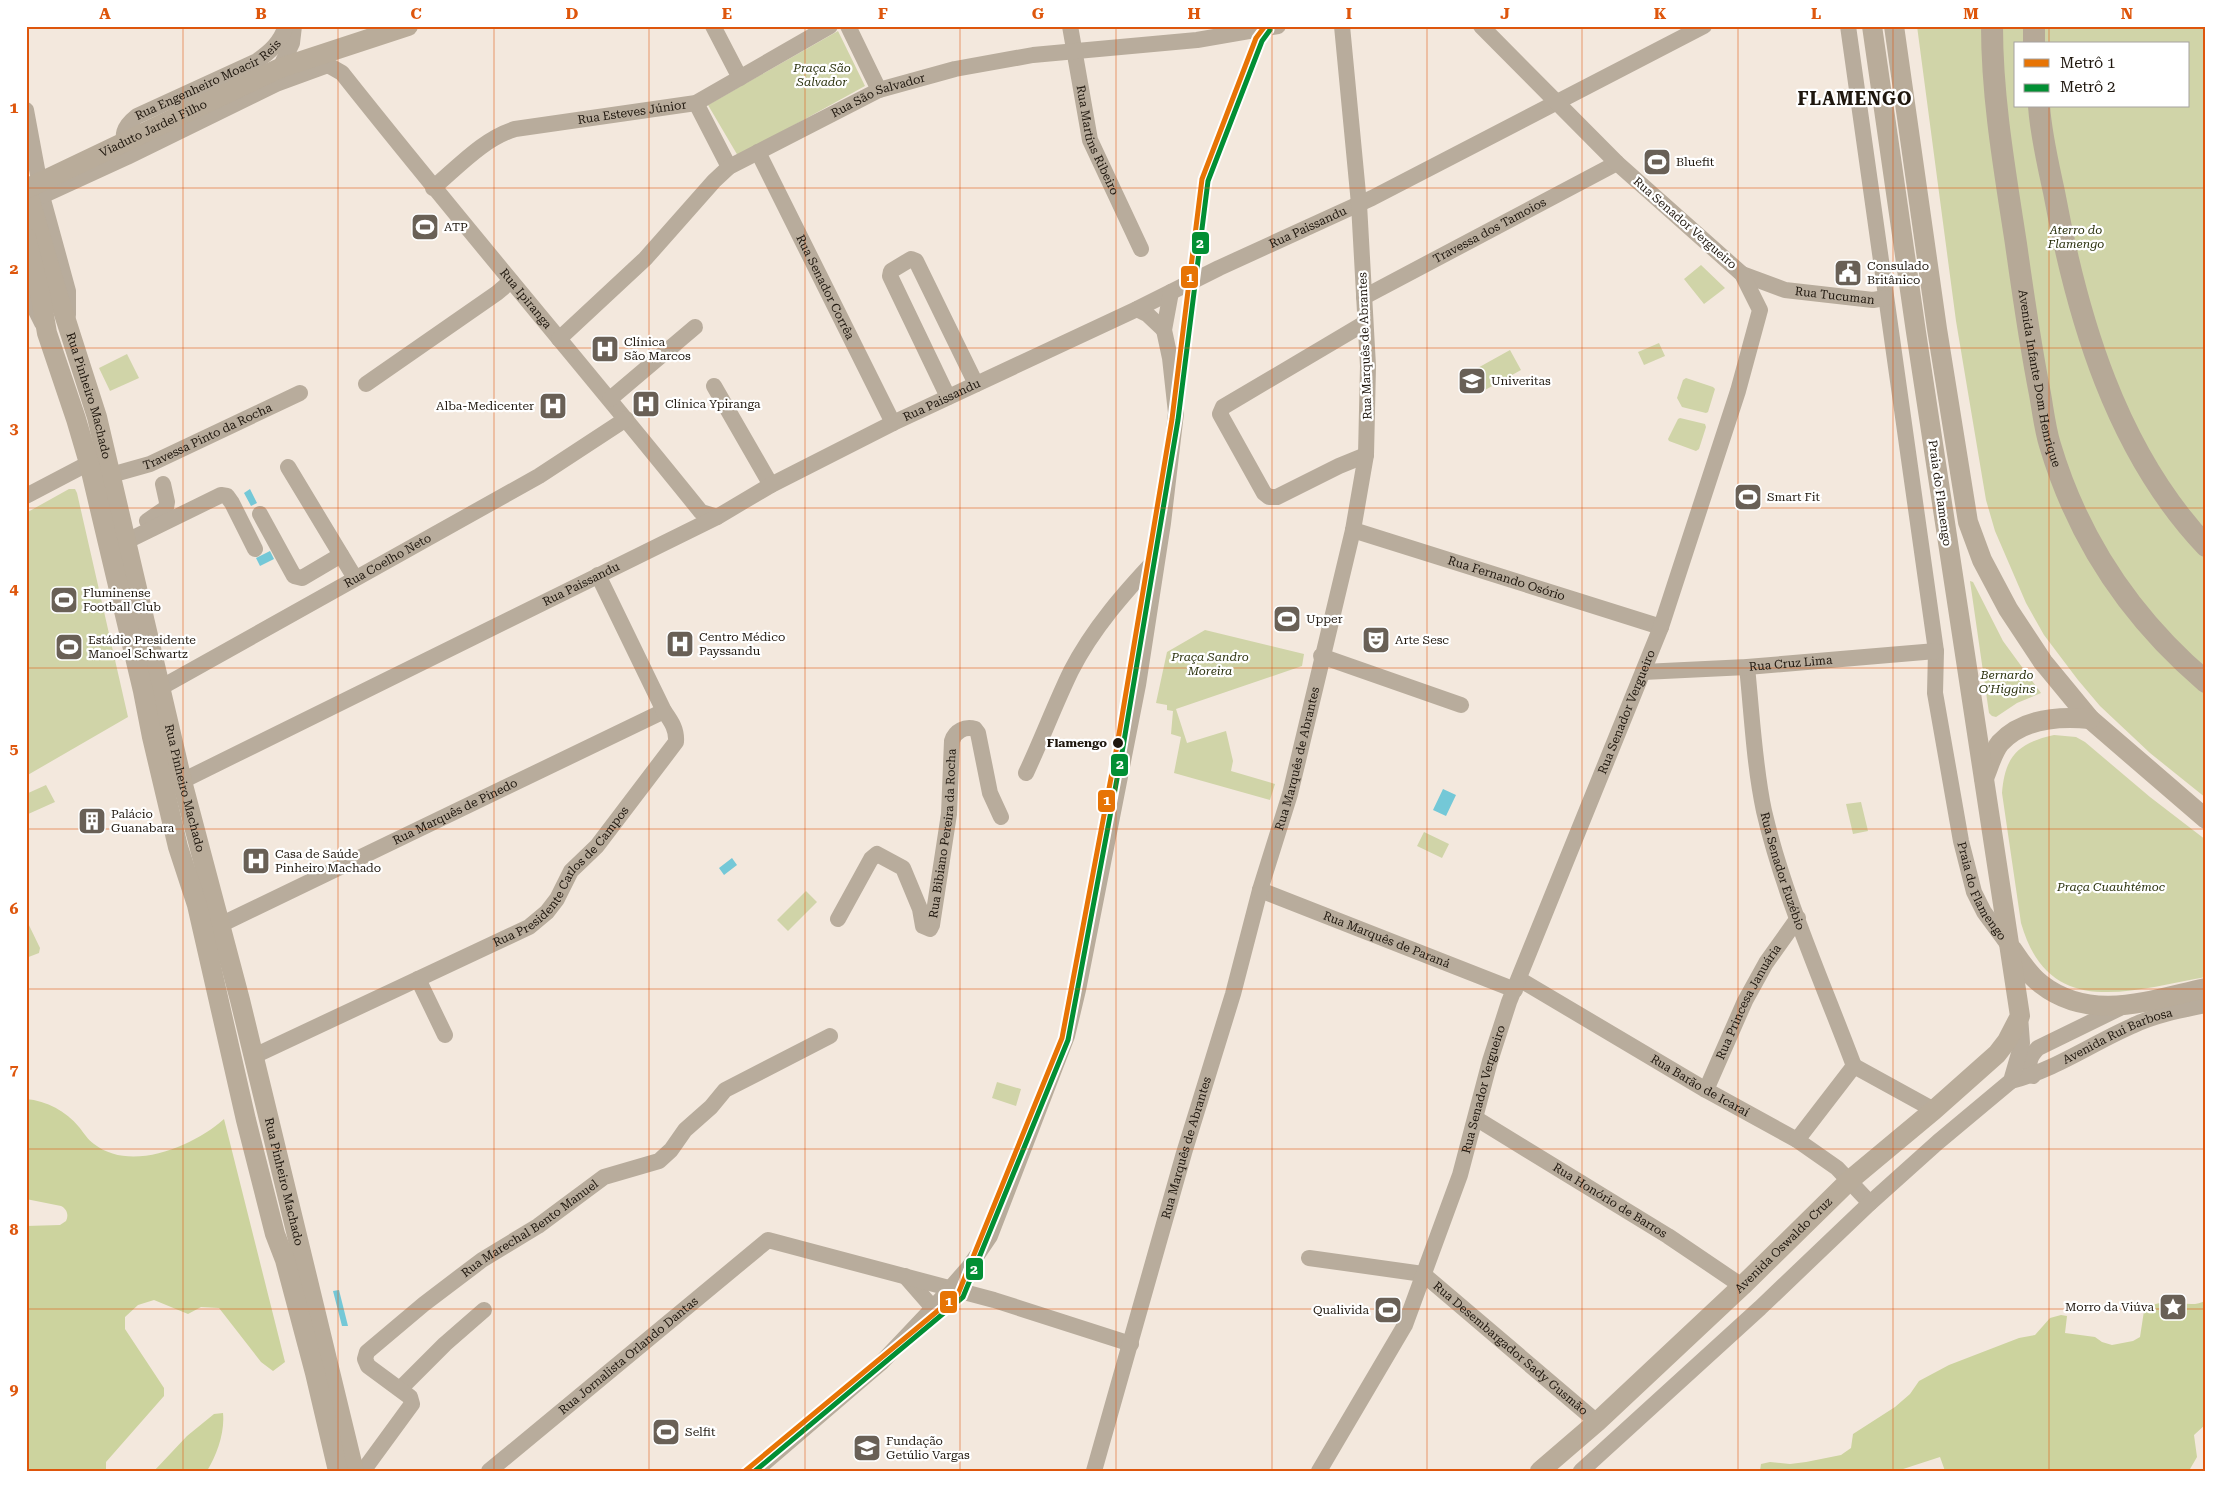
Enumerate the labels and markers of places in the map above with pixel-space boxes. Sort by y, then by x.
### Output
sports icon: Bluefit [1642,147,1672,177]
place label: Bluefit [1676,155,1715,169]
sports icon: ATP [410,212,440,242]
place label: ATP [444,220,468,234]
public building icon: Consulado Britânico [1833,258,1863,288]
place label: Consulado Britânico [1867,259,1929,287]
hospital icon: Clínica São Marcos [590,334,620,364]
place label: Clínica São Marcos [624,335,691,363]
school or university icon: Univeritas [1457,366,1487,396]
place label: Univeritas [1491,374,1551,388]
hospital icon: Clínica Ypiranga [631,389,661,419]
hospital icon: Alba-Medicenter [538,391,568,421]
place label: Clínica Ypiranga [665,397,761,411]
place label: Alba-Medicenter [436,399,534,413]
sports icon: Smart Fit [1733,482,1763,512]
place label: Smart Fit [1767,490,1821,504]
sports icon: Fluminense Football Club [49,585,79,615]
place label: Fluminense Football Club [83,586,161,614]
sports icon: Upper [1272,604,1302,634]
place label: Upper [1306,612,1343,626]
theatre icon: Arte Sesc [1361,625,1391,655]
hospital icon: Centro Médico Payssandu [665,629,695,659]
place label: Centro Médico Payssandu [699,630,785,658]
sports icon: Estádio Presidente Manoel Schwartz [54,632,84,662]
place label: Estádio Presidente Manoel Schwartz [88,633,196,661]
place label: Arte Sesc [1395,633,1449,647]
place label: Flamengo [1047,736,1107,750]
marker: Flamengo [1111,736,1125,750]
building icon: Palácio Guanabara [77,806,107,836]
place label: Palácio Guanabara [111,807,175,835]
hospital icon: Casa de Saúde Pinheiro Machado [241,846,271,876]
place label: Casa de Saúde Pinheiro Machado [275,847,381,875]
place icon: Morro da Viúva [2158,1292,2188,1322]
sports icon: Qualivida [1373,1295,1403,1325]
place label: Morro da Viúva [2065,1300,2154,1314]
place label: Qualivida [1313,1303,1369,1317]
sports icon: Selfit [651,1417,681,1447]
place label: Selfit [685,1425,716,1439]
school or university icon: Fundação Getúlio Vargas [852,1433,882,1463]
place label: Fundação Getúlio Vargas [886,1434,970,1462]

